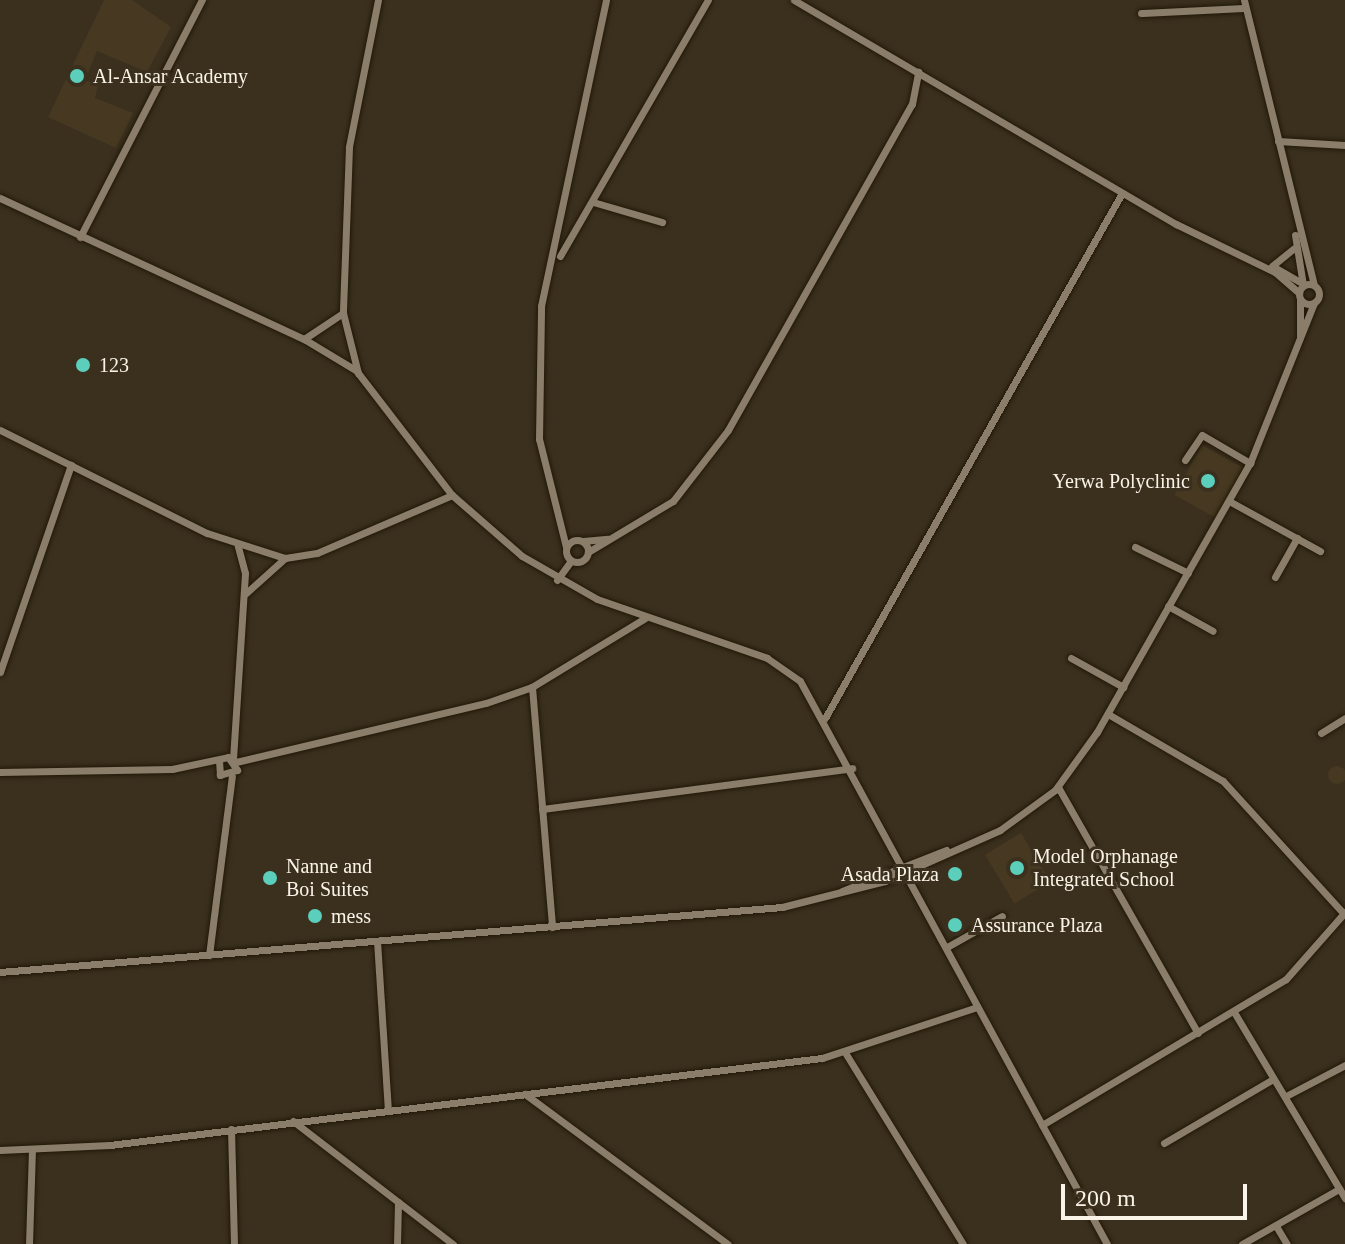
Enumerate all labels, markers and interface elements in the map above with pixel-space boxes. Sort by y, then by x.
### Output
place label: Al-Ansar Academy [93,64,249,88]
marker: Al-Ansar Academy [68,67,86,85]
place label: 123 [99,353,129,377]
marker: 123 [74,356,92,374]
place label: Yerwa Polyclinic [1053,469,1190,493]
marker: Yerwa Polyclinic [1197,470,1219,492]
place label: Model Orphanage Integrated School [1033,844,1178,891]
place label: Nanne and Boi Suites [286,854,372,901]
marker: Model Orphanage Integrated School [1008,859,1026,877]
place label: Asada Plaza [841,862,939,886]
marker: Asada Plaza [946,865,964,883]
marker: Nanne and Boi Suites [261,869,279,887]
place label: mess [331,904,371,928]
marker: mess [306,907,324,925]
place label: Assurance Plaza [971,913,1103,937]
marker: Assurance Plaza [946,916,964,934]
scale bar [1065,1168,1251,1218]
text: 200 m [1075,1185,1136,1211]

